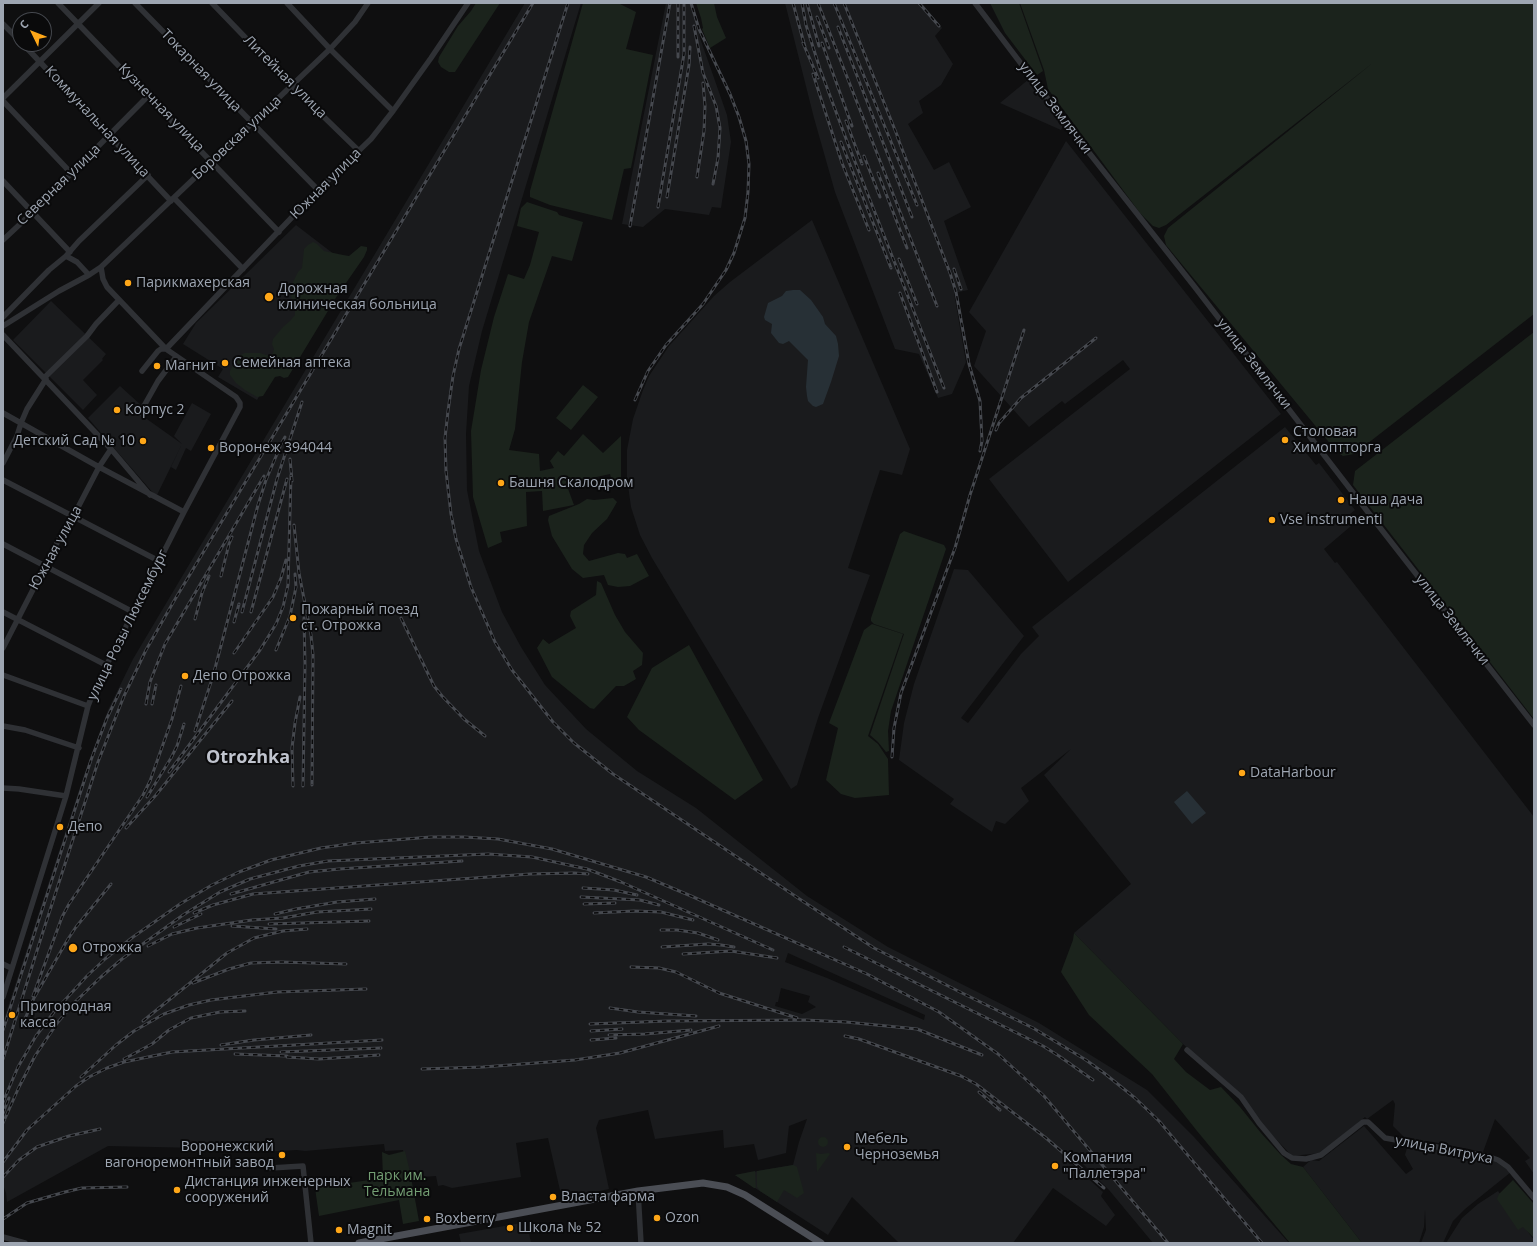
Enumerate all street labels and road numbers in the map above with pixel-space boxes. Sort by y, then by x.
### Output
street label: Токарная улица [157,26,245,116]
street label: Литейная улица [240,32,330,122]
street label: улица Землячки [1015,59,1095,157]
street label: Кузнечная улица [115,60,207,156]
street label: Коммунальная улица [41,63,153,181]
street label: Боровская улица [189,92,285,184]
street label: Северная улица [14,141,104,229]
street label: Южная улица [287,145,365,223]
street label: улица Землячки [1213,315,1295,413]
street label: Южная улица [26,503,86,593]
street label: улица Розы Люксембург [84,547,172,703]
street label: улица Землячки [1411,571,1493,669]
street label: улица Витрука [1394,1132,1494,1168]

